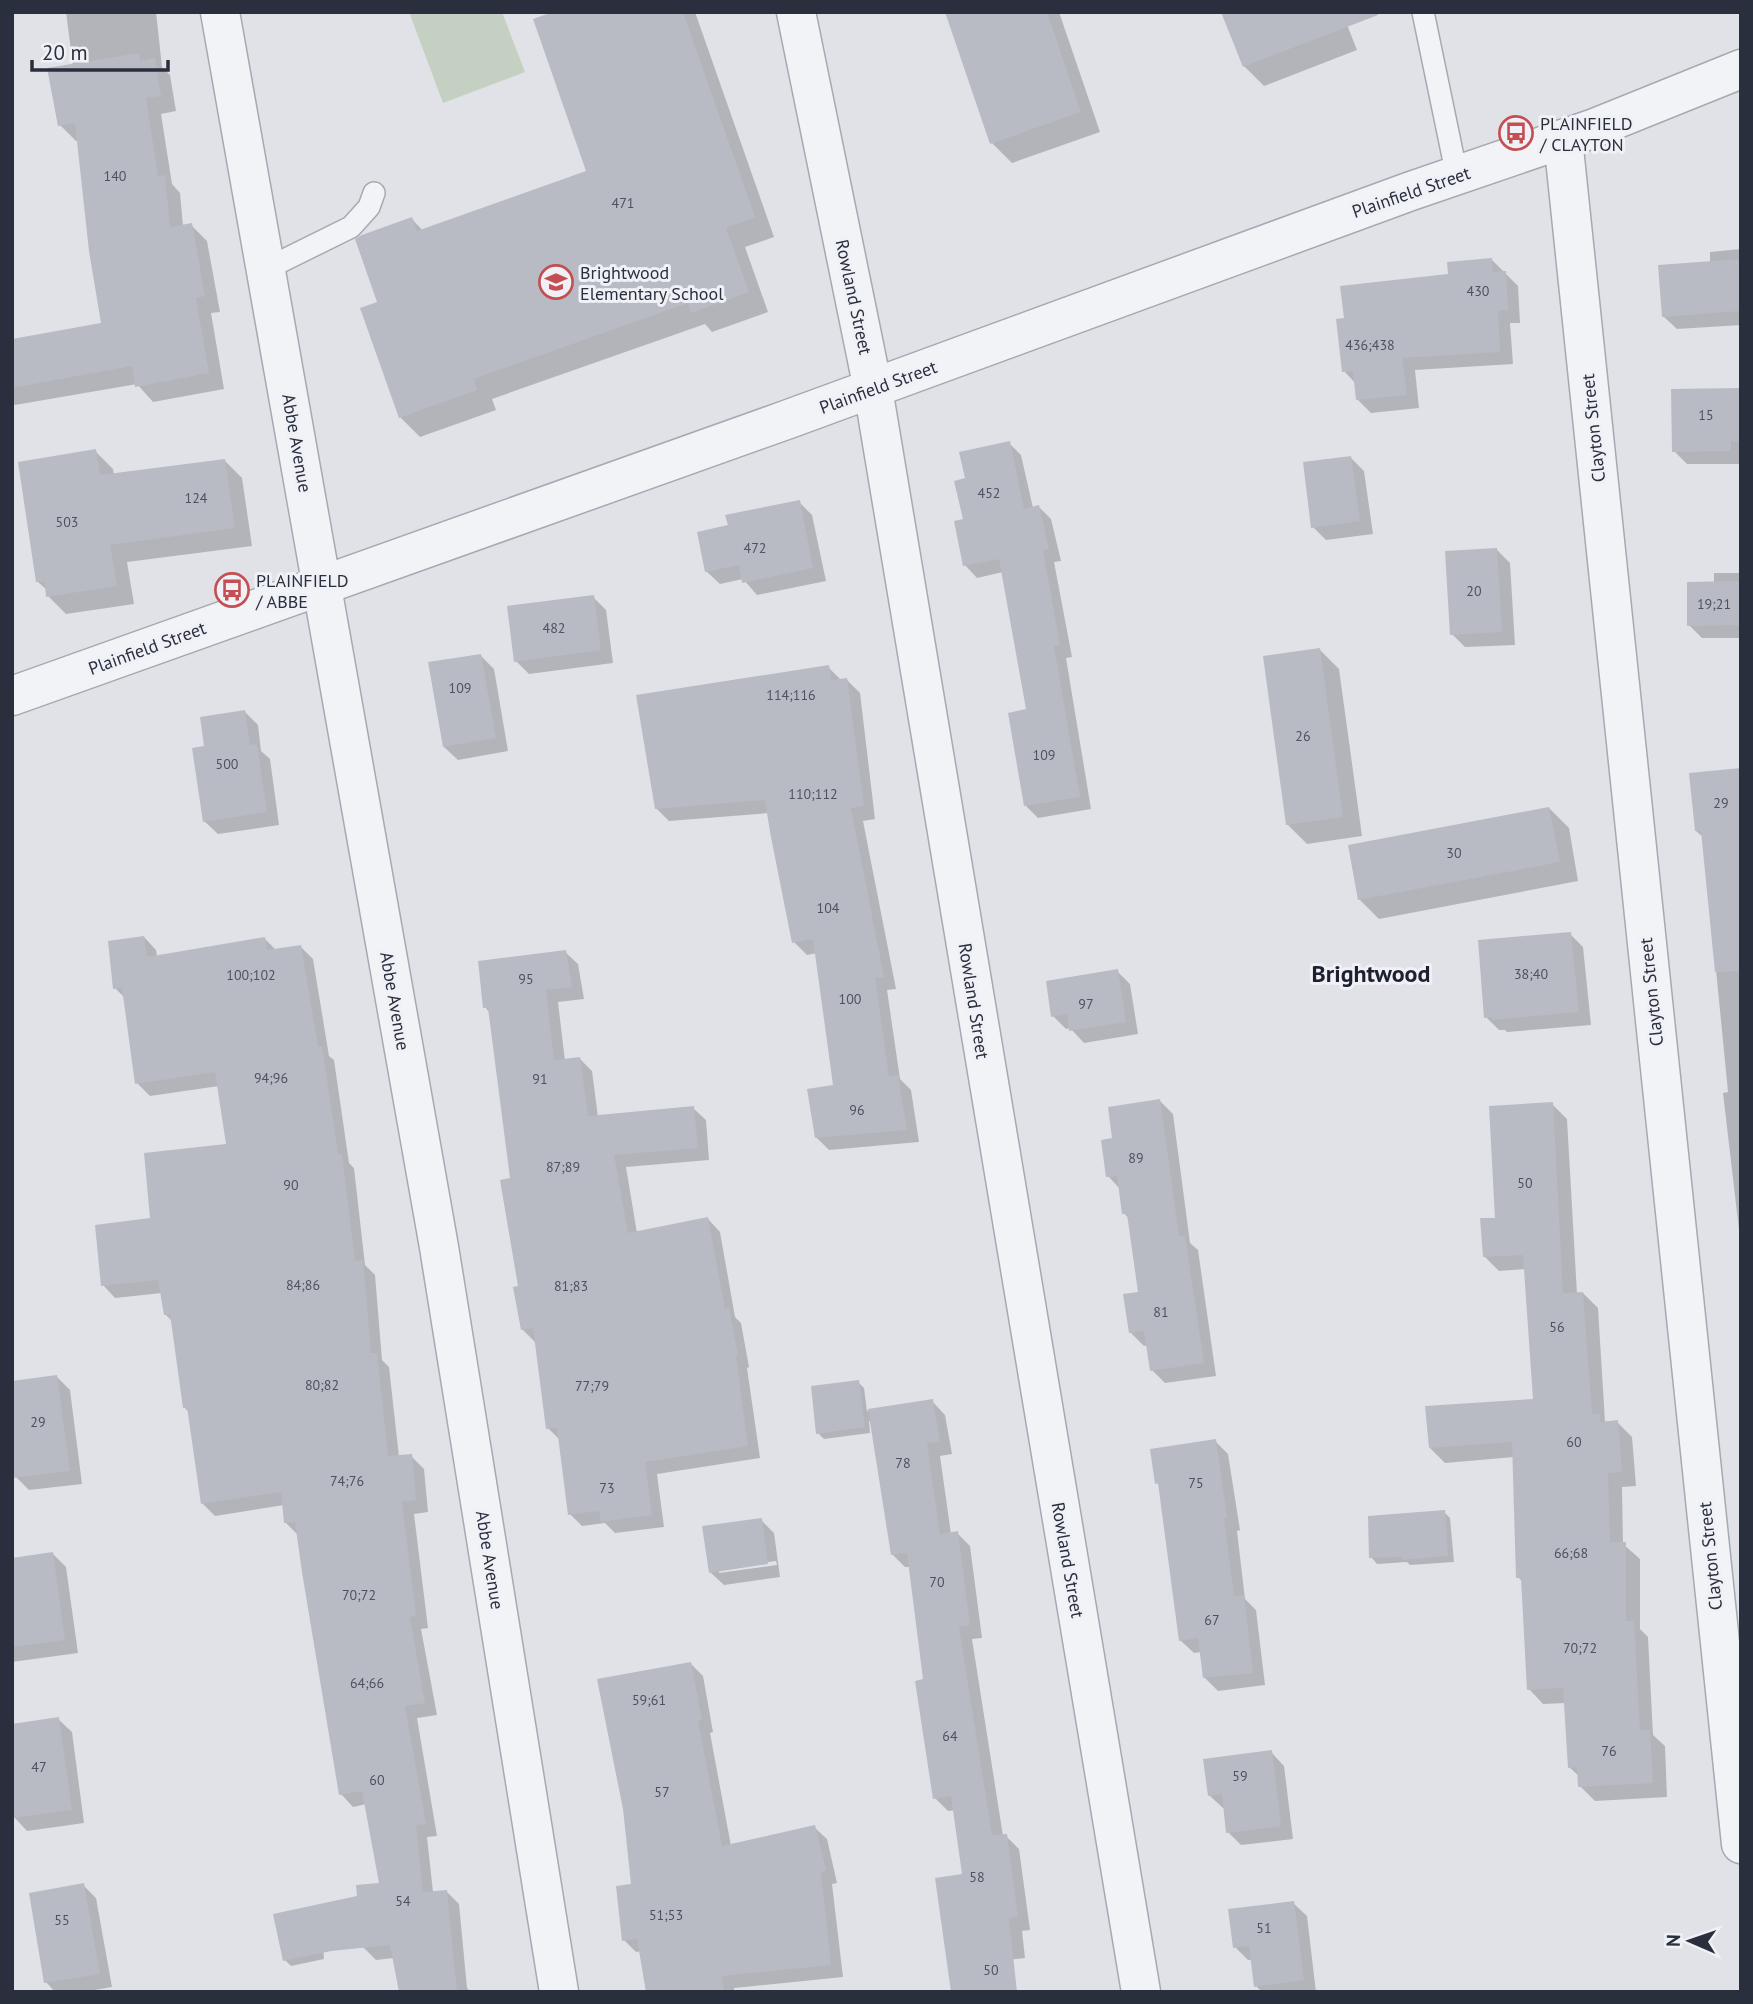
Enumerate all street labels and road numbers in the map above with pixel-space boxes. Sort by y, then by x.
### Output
street label: Plainfield Street [1349,161,1473,223]
street label: Rowland Street [831,237,877,357]
street label: Plainfield Street [816,355,940,419]
street label: Clayton Street [1576,373,1610,483]
street label: Abbe Avenue [277,392,317,494]
street label: Plainfield Street [85,616,209,680]
street label: Clayton Street [1634,937,1668,1047]
street label: Rowland Street [953,941,995,1061]
street label: Abbe Avenue [375,950,415,1052]
street label: Rowland Street [1047,1500,1089,1620]
street label: Clayton Street [1693,1501,1727,1611]
street label: Abbe Avenue [471,1509,509,1611]

